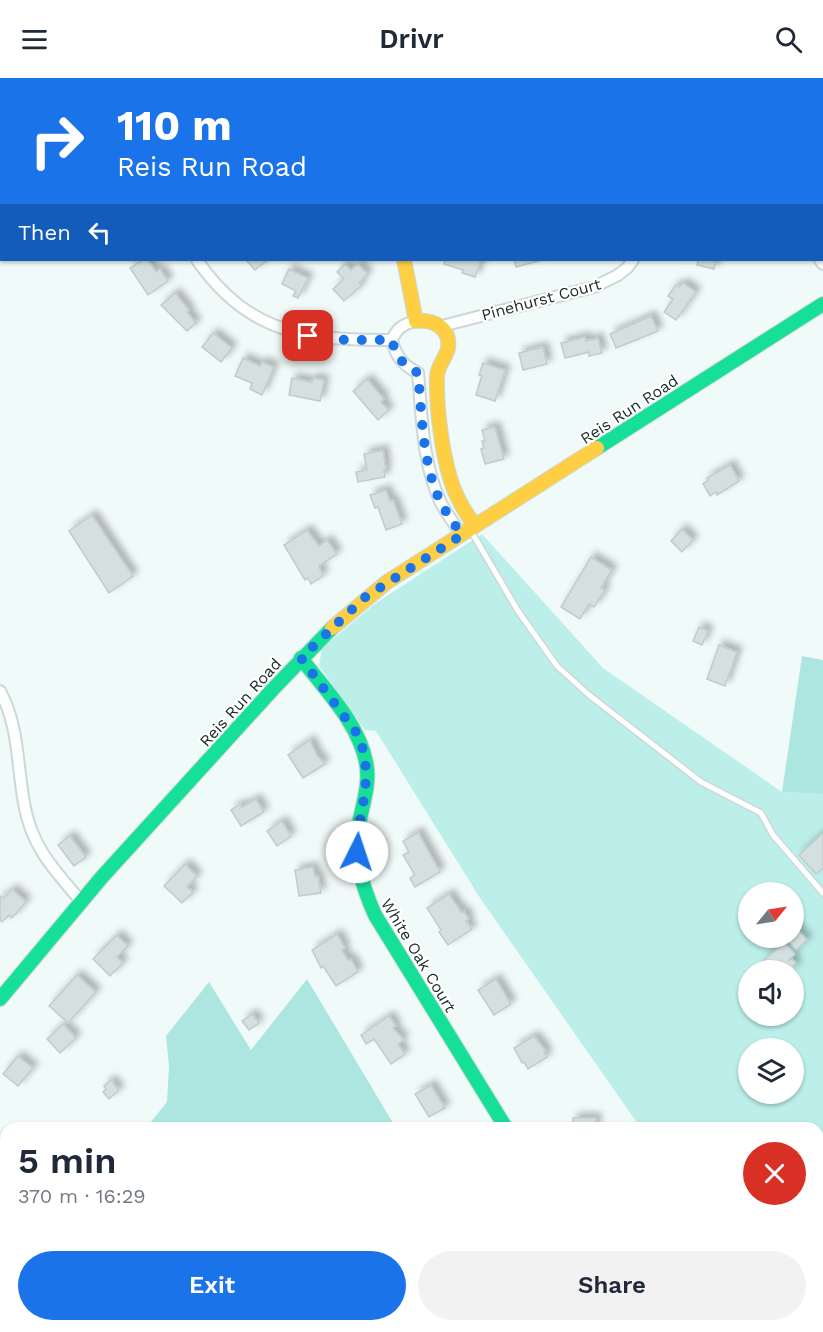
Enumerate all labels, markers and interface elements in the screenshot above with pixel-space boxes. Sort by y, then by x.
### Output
icon: menu [18,23,51,56]
text: Drivr [379,23,444,55]
icon: search [772,23,805,56]
text: 110 m [117,101,232,150]
icon: right [18,102,96,180]
text: Reis Run Road [117,151,307,183]
icon: left [83,216,116,249]
text: Then [18,220,71,245]
street label: Pinehurst Court [479,274,603,325]
pin [282,310,333,361]
icon: arrive [291,319,324,352]
street label: Reis Run Road [577,371,682,448]
street label: Reis Run Road [196,654,285,750]
position arrow [325,820,389,884]
north arrow [738,882,804,948]
map controls [738,882,804,1104]
street label: White Oak Court [377,895,460,1016]
button: sound [738,960,804,1026]
button: layers [738,1038,804,1104]
text: 5 min [18,1140,116,1182]
button: close [743,1142,806,1205]
text: 370 m · 16:29 [18,1184,146,1208]
button: Exit [18,1251,406,1320]
button: Share [418,1251,806,1320]

